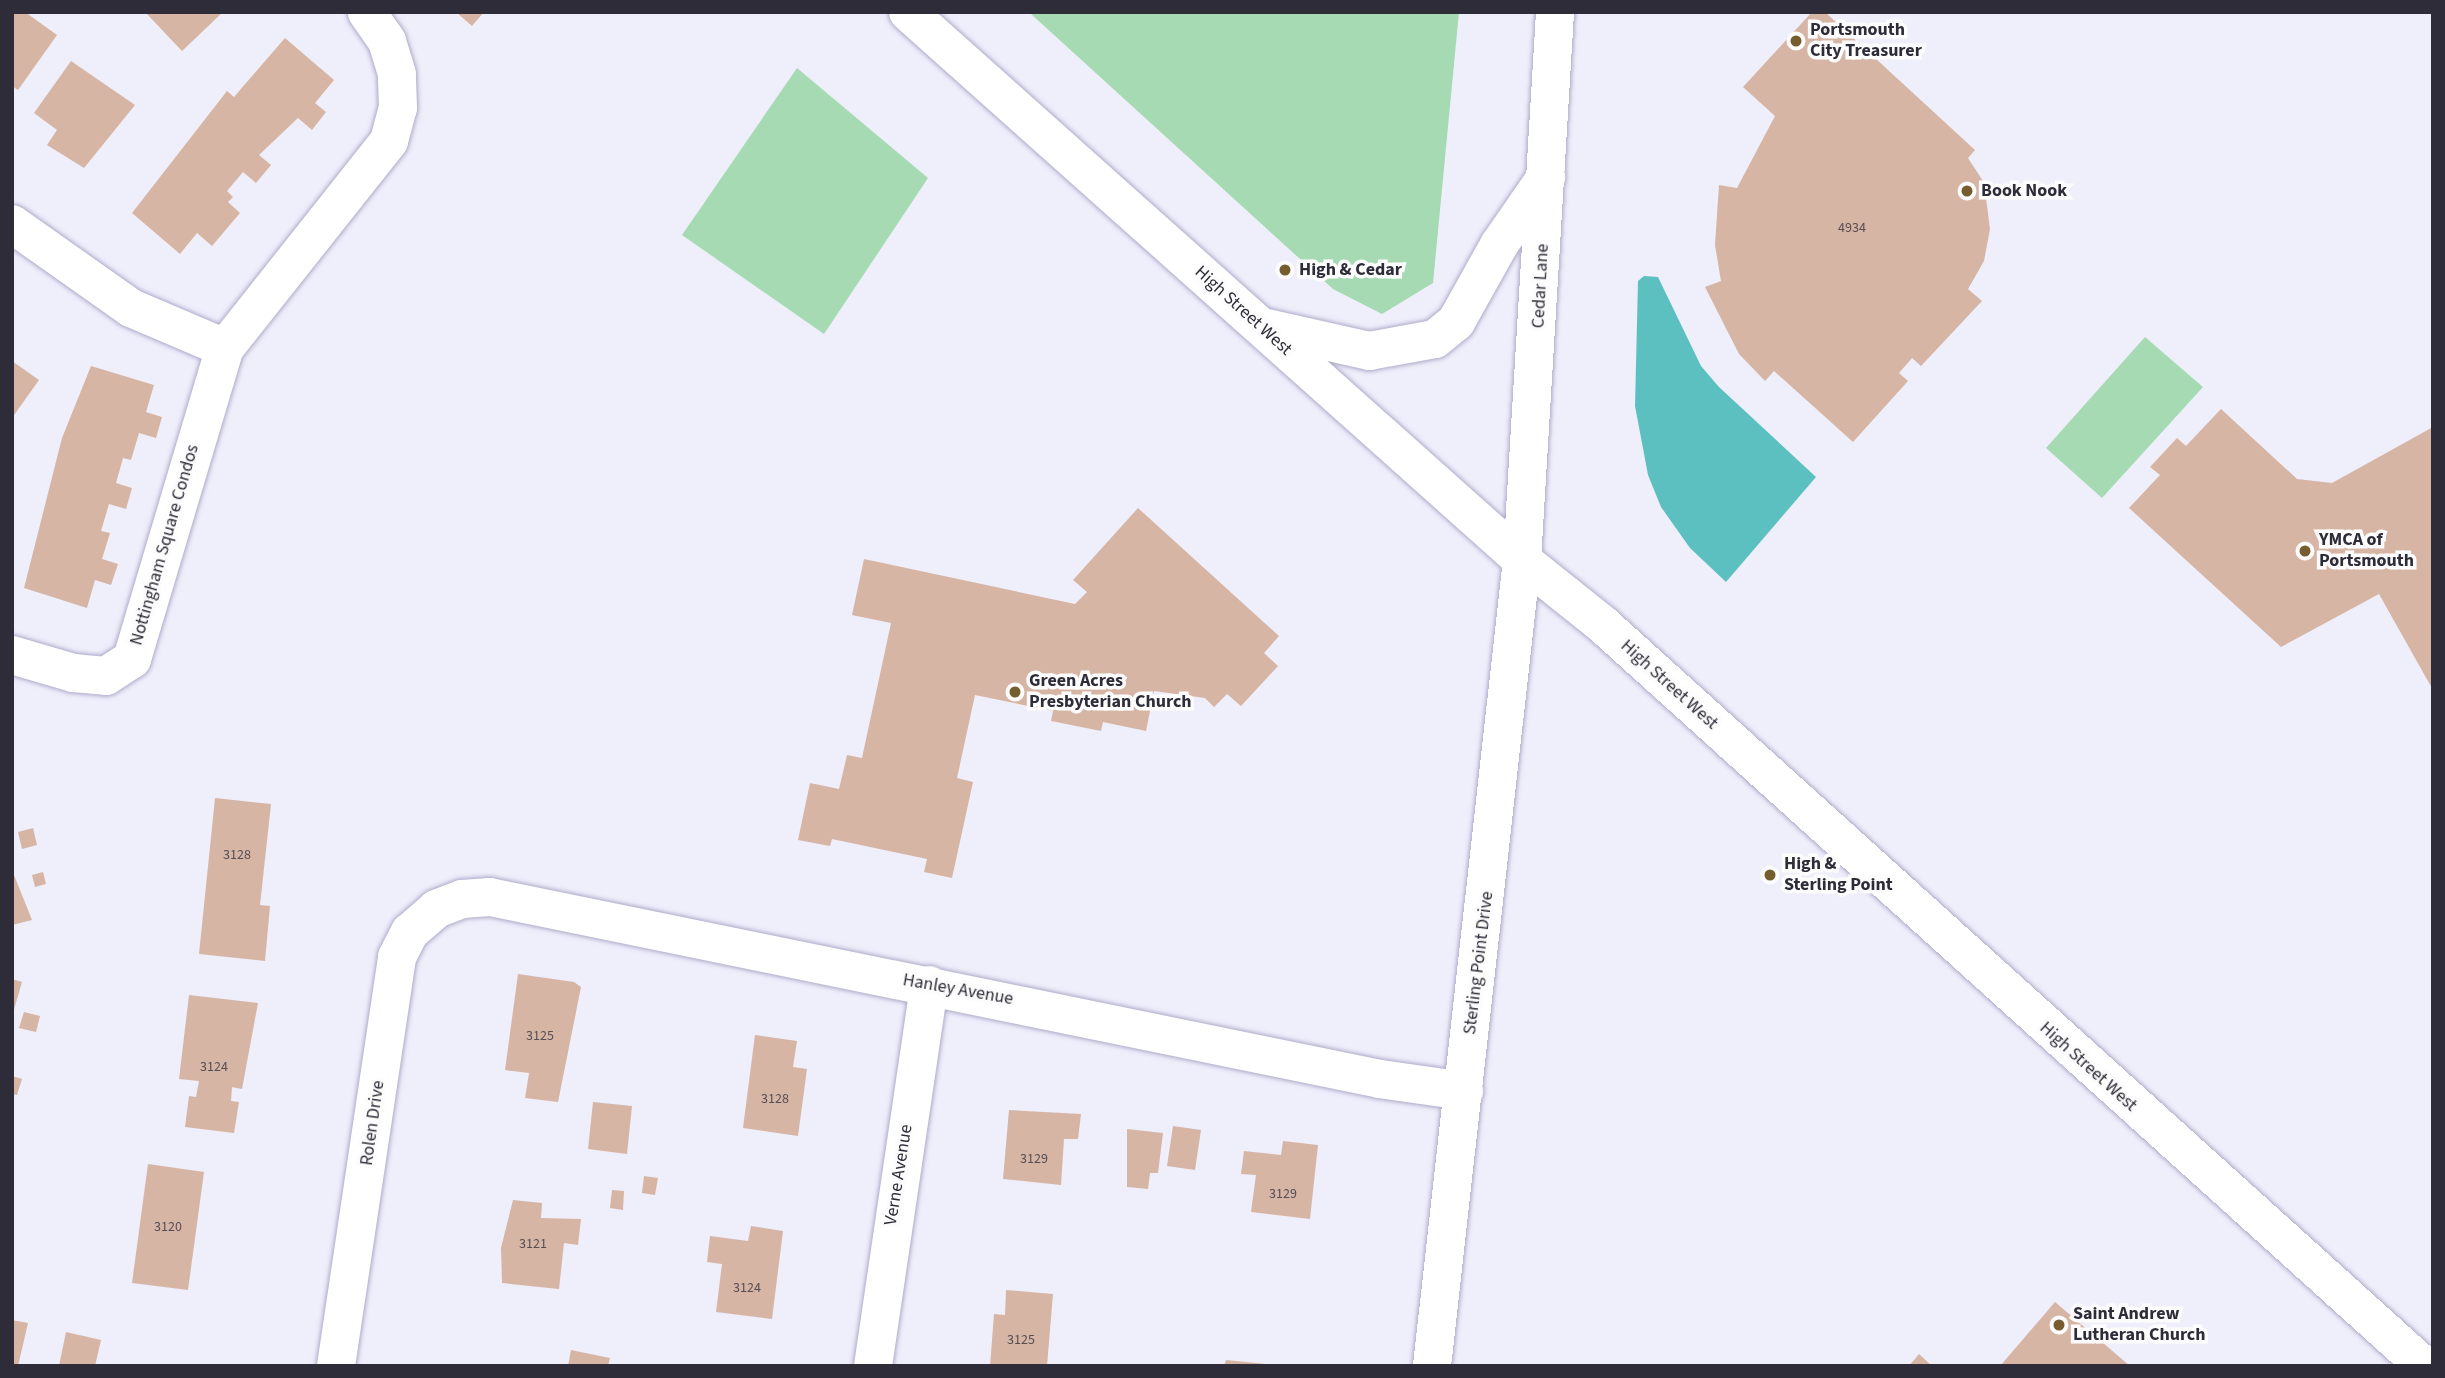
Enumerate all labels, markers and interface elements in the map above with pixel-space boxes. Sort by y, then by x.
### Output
place label: Portsmouth City Treasurer [1810,20,1922,62]
marker: Portsmouth City Treasurer [1788,33,1804,49]
place label: Book Nook [1981,180,2067,202]
marker: Book Nook [1959,183,1975,199]
house number: 4934 [1838,220,1866,236]
street label: Cedar Lane [1528,243,1554,329]
place label: High & Cedar [1299,259,1402,281]
street label: High Street West [1190,262,1296,360]
marker: High & Cedar [1277,262,1293,278]
street label: Nottingham Square Condos [126,442,204,648]
place label: YMCA of Portsmouth [2319,530,2414,572]
marker: YMCA of Portsmouth [2297,543,2313,559]
street label: High Street West [1616,636,1722,734]
place label: Green Acres Presbyterian Church [1029,671,1192,714]
marker: Green Acres Presbyterian Church [1007,684,1023,700]
house number: 3128 [223,847,251,863]
place label: High & Sterling Point [1784,854,1893,896]
marker: High & Sterling Point [1762,867,1778,883]
street label: Sterling Point Drive [1459,890,1499,1036]
street label: Hanley Avenue [901,970,1015,1010]
street label: High Street West [2035,1018,2141,1116]
house number: 3125 [526,1028,554,1044]
house number: 3124 [200,1059,228,1075]
street label: Rolen Drive [356,1079,390,1167]
house number: 3128 [761,1091,789,1107]
street label: Verne Avenue [880,1123,918,1227]
house number: 3129 [1020,1151,1048,1167]
house number: 3129 [1269,1186,1297,1202]
house number: 3120 [154,1219,182,1235]
house number: 3121 [519,1236,547,1252]
house number: 3124 [733,1280,761,1296]
place label: Saint Andrew Lutheran Church [2073,1304,2206,1346]
marker: Saint Andrew Lutheran Church [2051,1317,2067,1333]
house number: 3125 [1007,1332,1035,1348]

